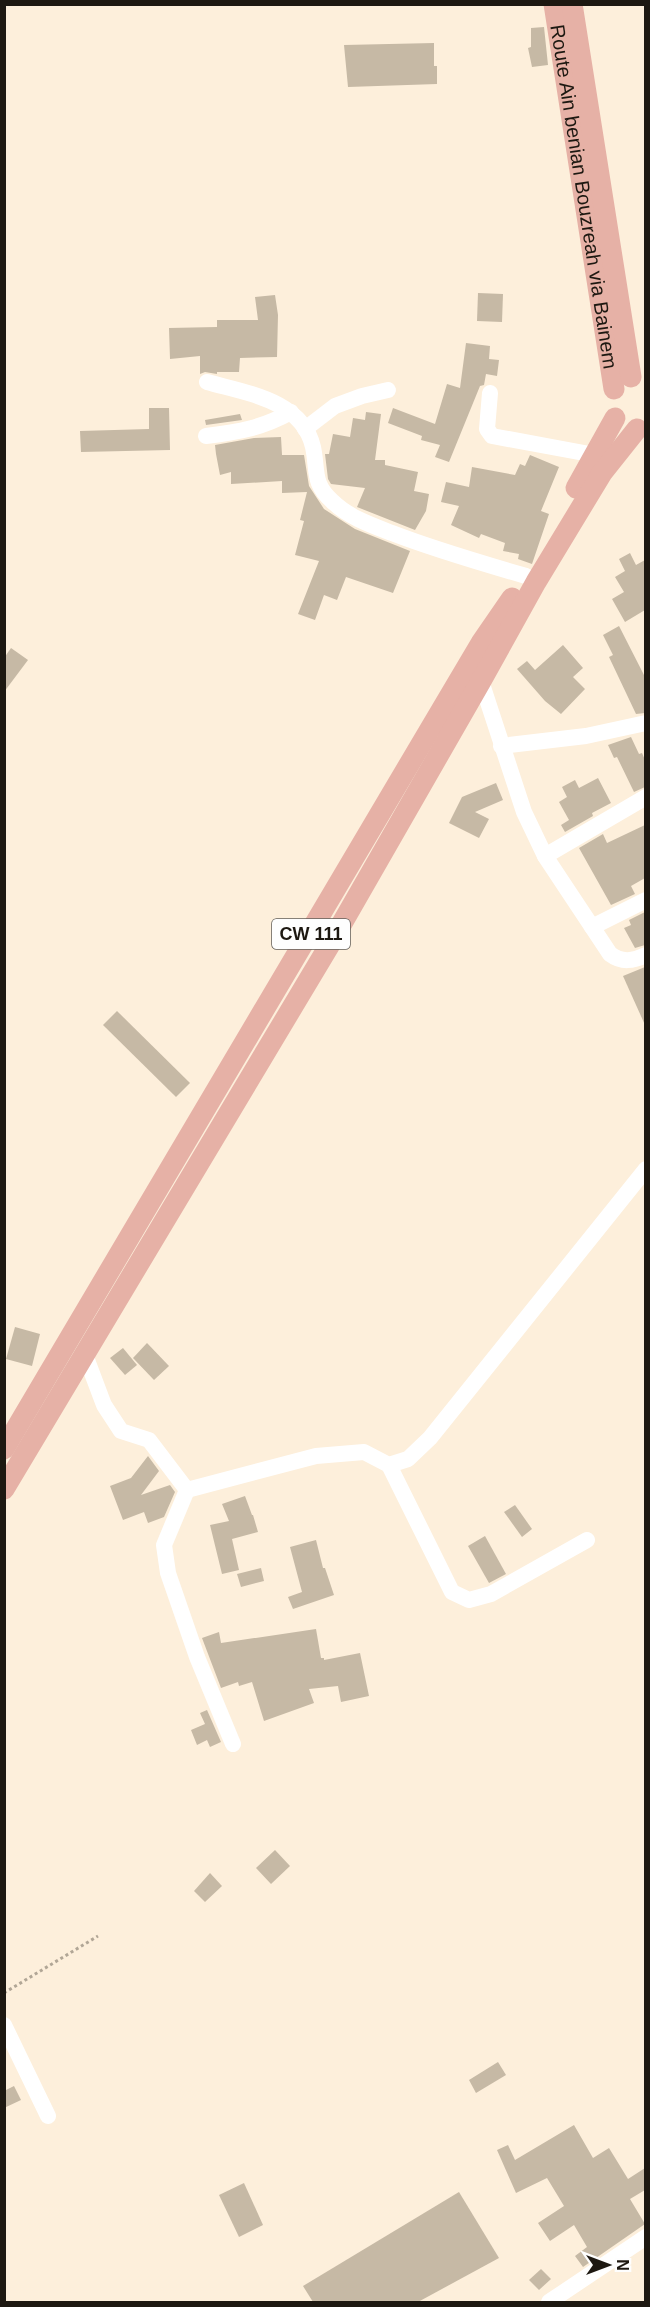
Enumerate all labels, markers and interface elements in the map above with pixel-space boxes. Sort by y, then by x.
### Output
street label: Route Ain benian Bouzreah via Bainem [546,23,622,370]
road number: CW 111 [272,919,350,949]
north arrow [578,2235,638,2295]
text: N [614,2259,631,2271]

